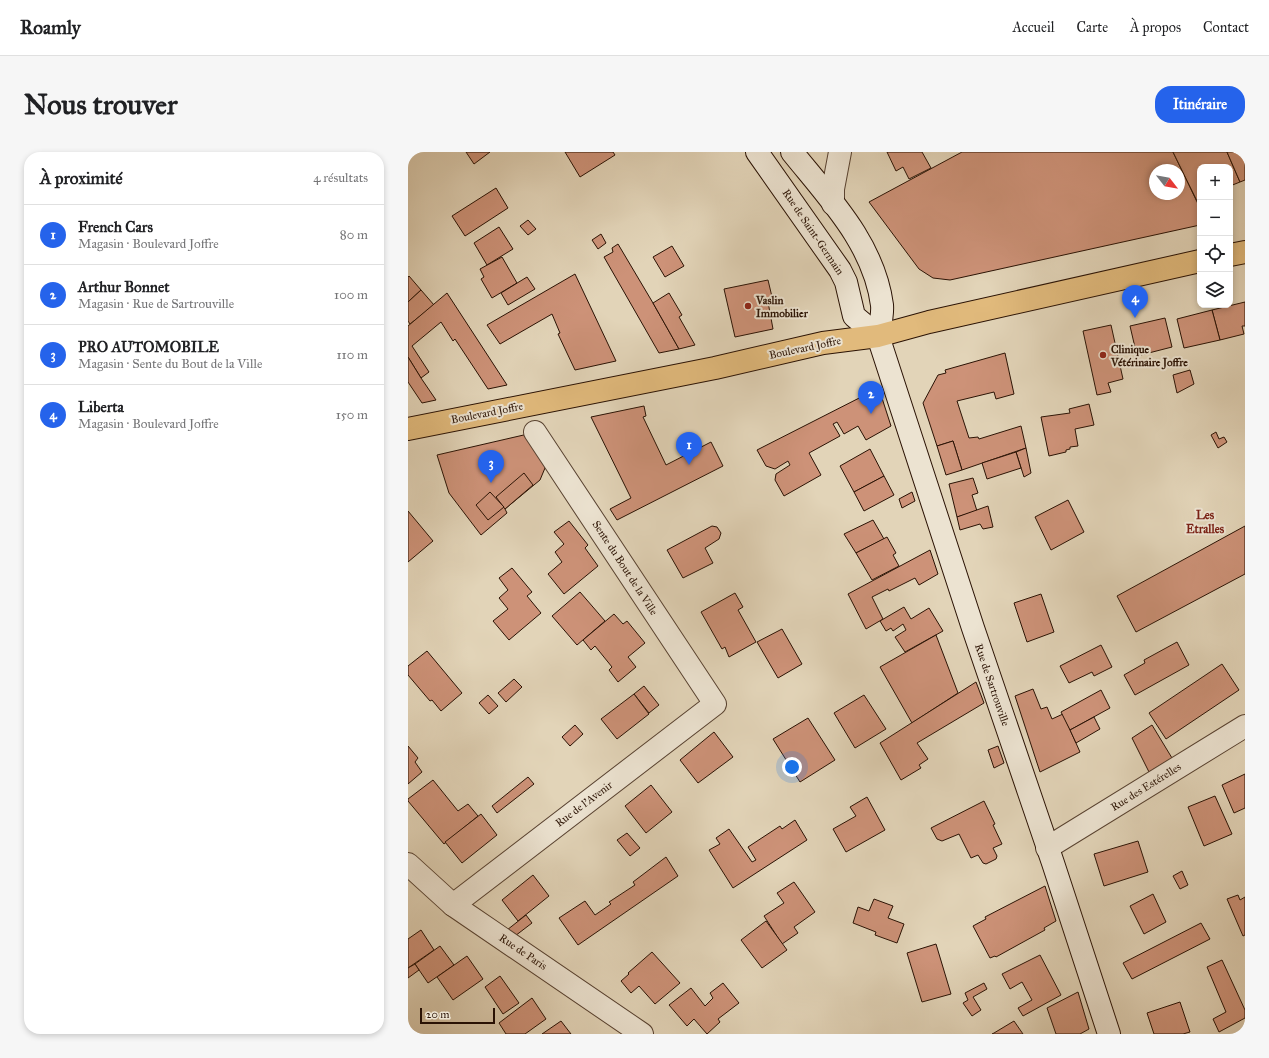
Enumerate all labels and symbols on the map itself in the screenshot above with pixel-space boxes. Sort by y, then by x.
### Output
north arrow [1149,164,1185,200]
street label: Rue de Saint-Germain [779,187,847,277]
pin: 4 [1122,285,1148,318]
place label: Vaslin Immobilier [755,294,809,320]
marker: Vaslin Immobilier [743,301,753,311]
street label: Boulevard Joffre [768,334,843,363]
place label: Clinique Vétérinaire Joffre [1110,343,1188,370]
marker: Clinique Vétérinaire Joffre [1098,350,1108,360]
pin: 2 [858,381,884,414]
street label: Boulevard Joffre [450,400,525,427]
pin: 1 [676,432,702,465]
pin: 3 [478,450,504,483]
district label: Les Etralles [1186,508,1225,536]
street label: Sente du Bout de la Ville [590,518,661,618]
street label: Rue de Sartrouville [972,642,1012,728]
your location [782,757,802,777]
street label: Rue des Estérelles [1108,760,1184,814]
street label: Rue de l'Avenir [553,778,616,830]
street label: Rue de Paris [497,931,549,973]
scale bar [420,1006,495,1025]

